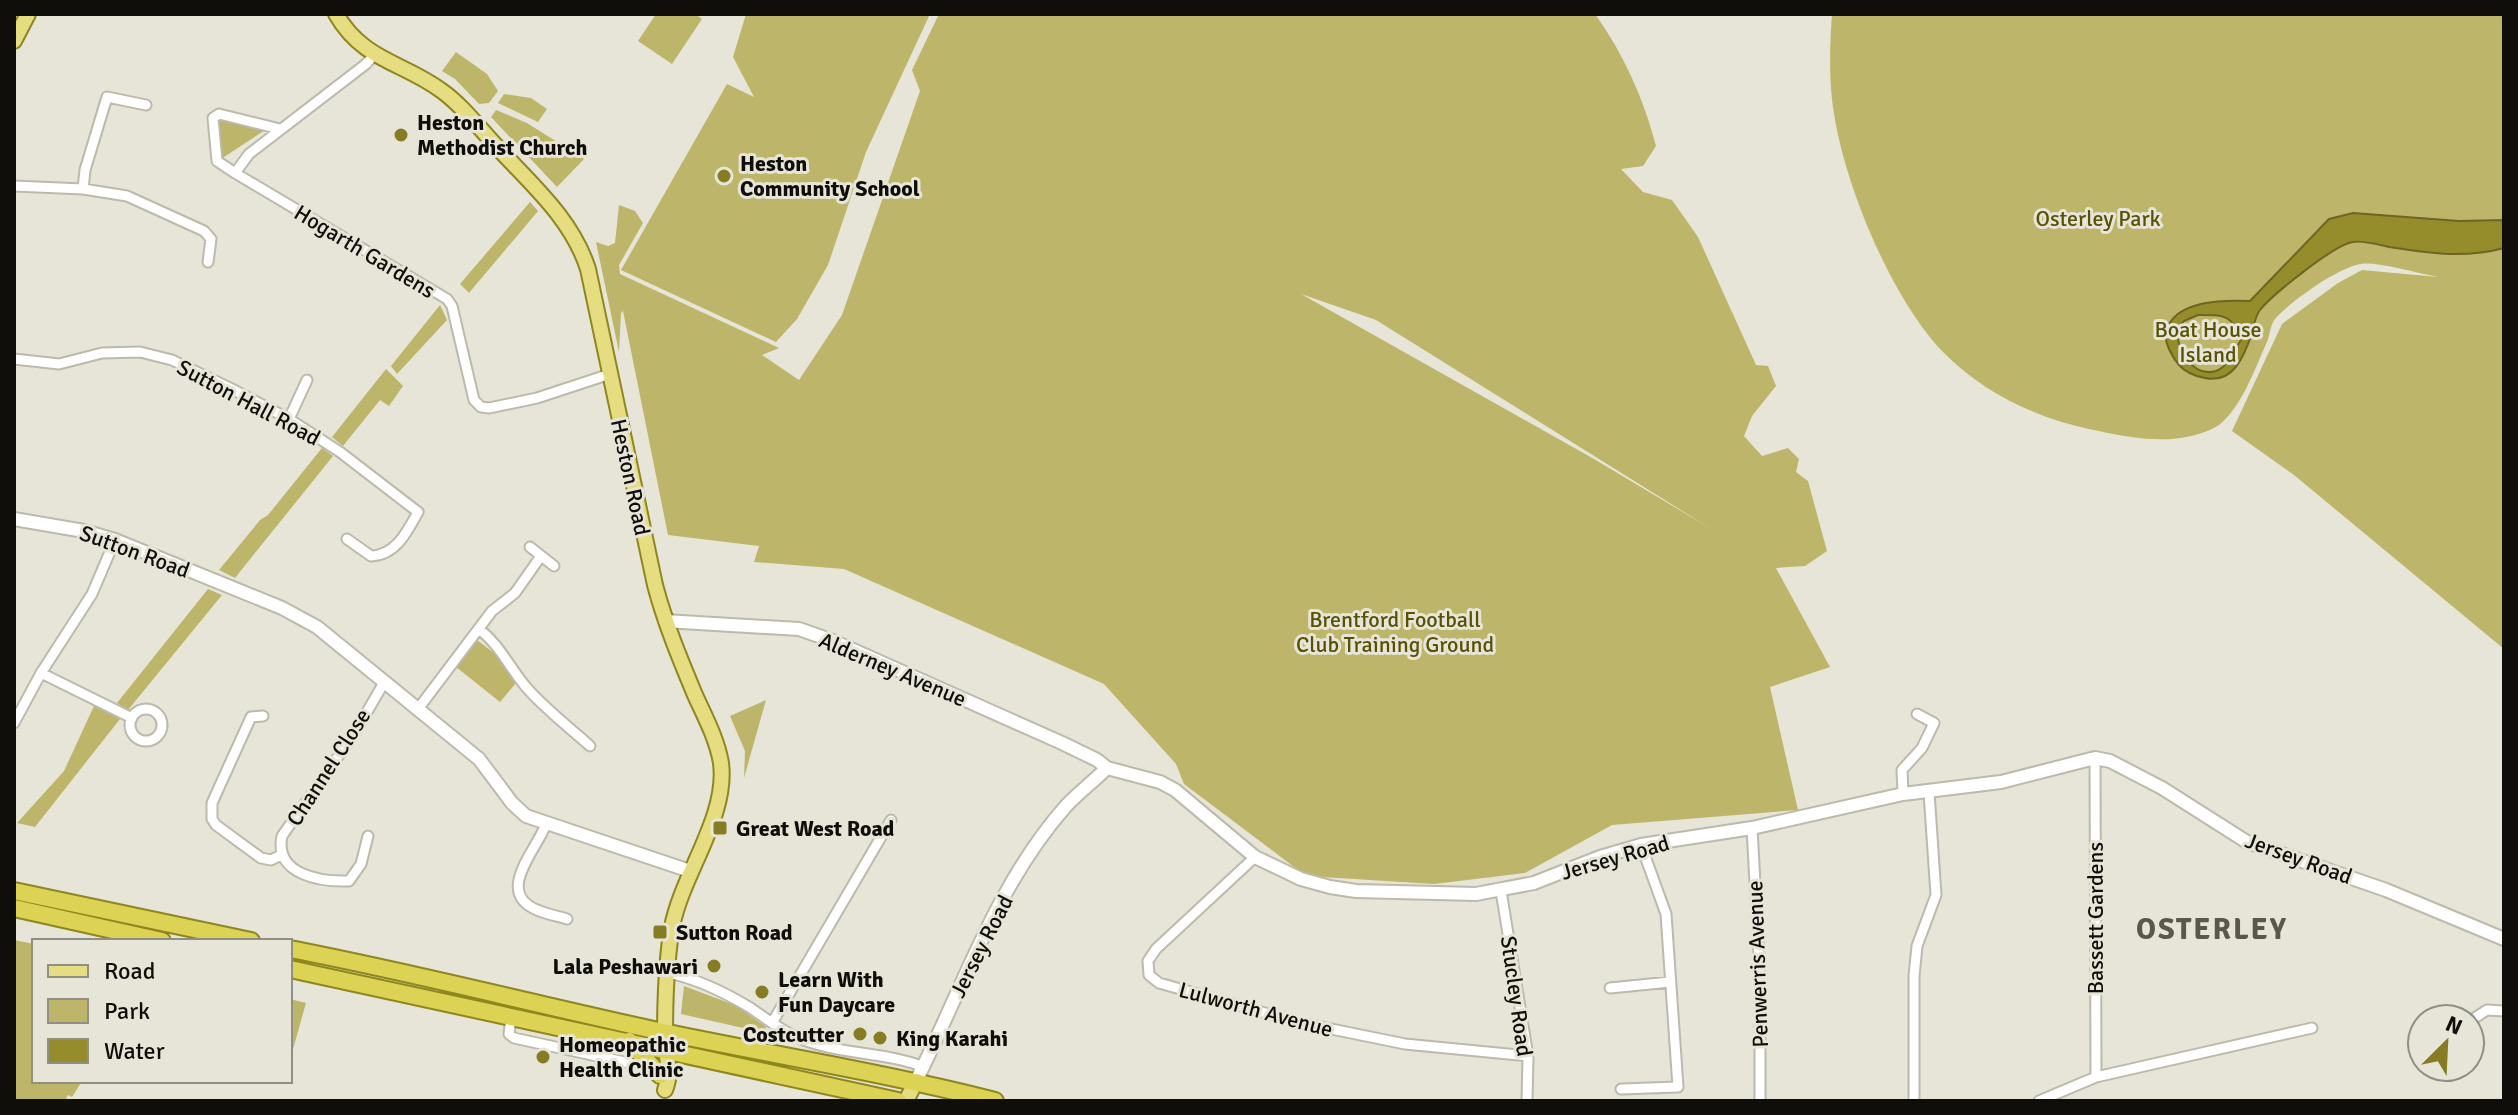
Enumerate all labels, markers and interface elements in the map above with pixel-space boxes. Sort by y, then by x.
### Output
place label: Heston Methodist Church [417,109,587,161]
marker: Heston Methodist Church [392,126,410,144]
place label: Heston Community School [740,150,920,202]
marker: Heston Community School [715,167,733,185]
street label: Hogarth Gardens [289,199,440,304]
park label: Osterley Park [2035,205,2161,232]
park label: Boat House Island [2154,316,2262,368]
street label: Sutton Hall Road [173,353,325,452]
street label: Heston Road [605,416,656,538]
street label: Sutton Road [76,519,193,584]
park label: Brentford Football Club Training Ground [1296,606,1494,658]
street label: Alderney Avenue [815,626,970,713]
street label: Channel Close [281,704,376,831]
place label: Great West Road [736,815,895,842]
marker: Great West Road [711,819,729,837]
street label: Jersey Road [2242,827,2356,890]
street label: Jersey Road [1558,829,1672,886]
street label: Bassett Gardens [2082,842,2109,994]
street label: Penwerris Avenue [1741,880,1774,1048]
street label: Jersey Road [944,890,1019,1002]
district label: OSTERLEY [2136,911,2288,948]
place label: Sutton Road [676,919,793,946]
marker: Sutton Road [651,923,669,941]
street label: Stucley Road [1495,934,1538,1058]
legend [32,939,292,1083]
place label: Lala Peshawari [552,953,698,980]
text: Road [104,956,155,986]
marker: Lala Peshawari [705,957,723,975]
place label: Learn With Fun Daycare [778,966,895,1018]
street label: Lulworth Avenue [1176,976,1336,1043]
marker: Learn With Fun Daycare [753,983,771,1001]
text: Park [104,996,150,1026]
north arrow [2406,1003,2486,1083]
text: N [2441,1010,2466,1041]
place label: Costcutter [743,1021,844,1048]
marker: Costcutter [851,1025,869,1043]
place label: King Karahi [896,1025,1008,1052]
marker: King Karahi [871,1029,889,1047]
place label: Homeopathic Health Clinic [559,1031,686,1083]
text: Water [104,1036,165,1066]
marker: Homeopathic Health Clinic [534,1048,552,1066]

